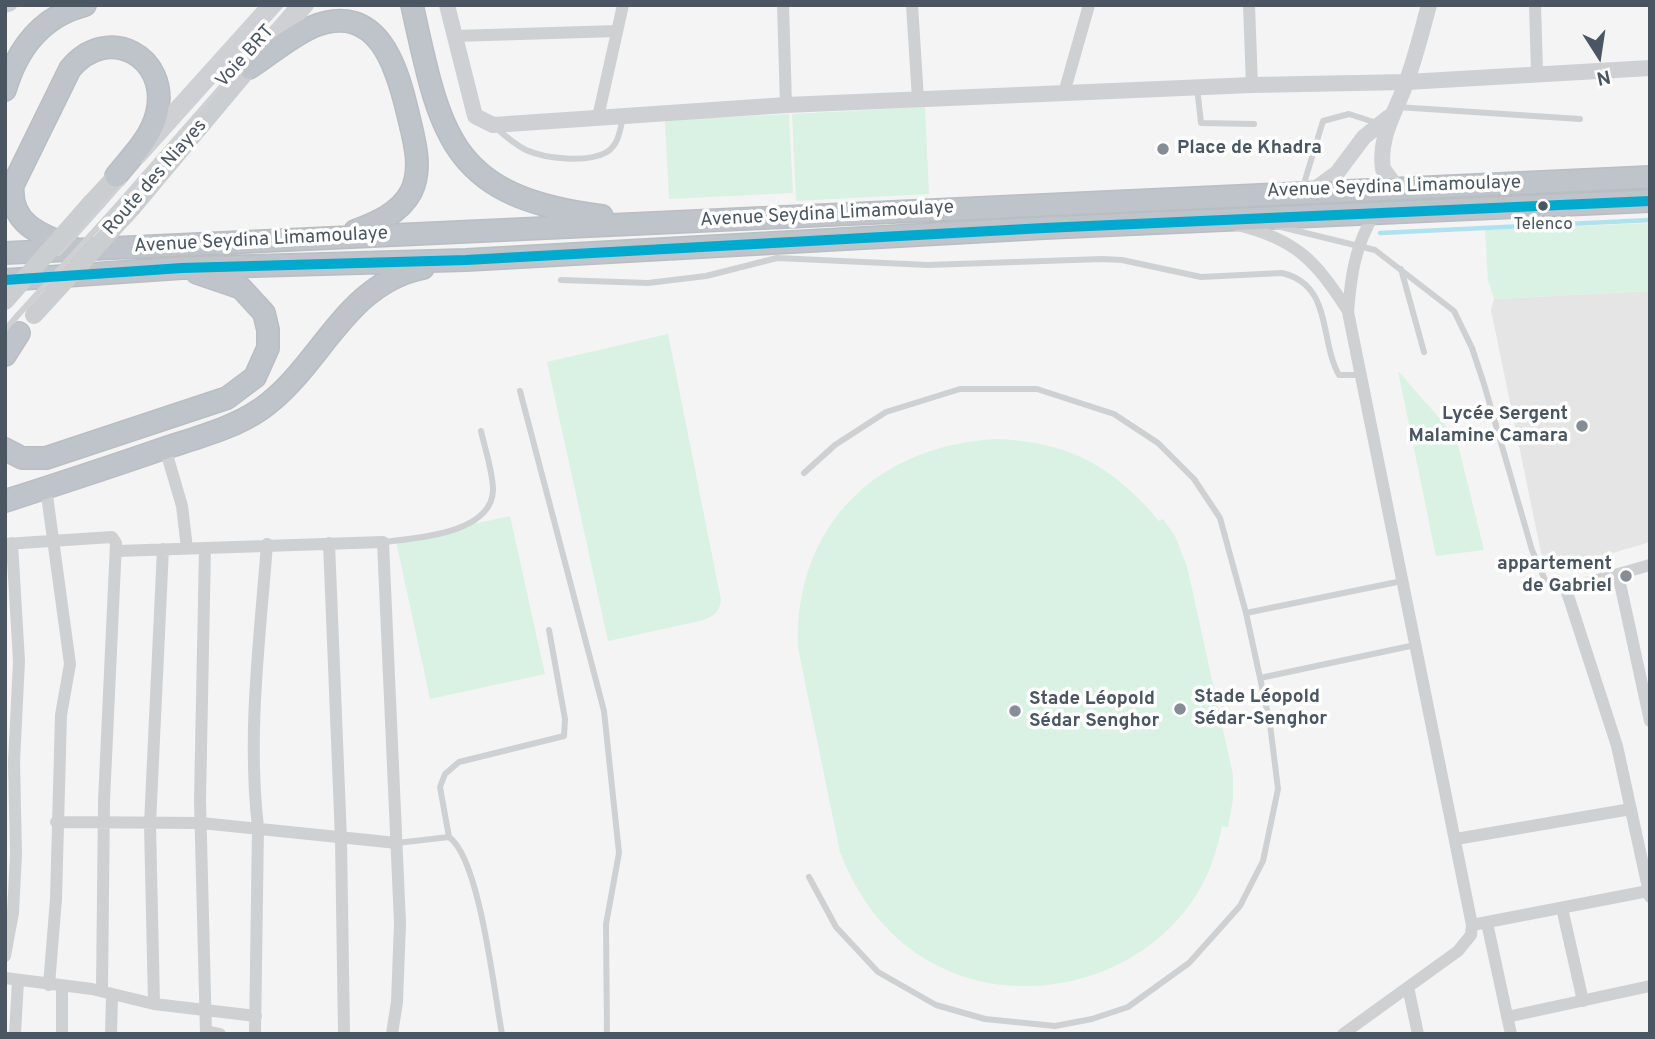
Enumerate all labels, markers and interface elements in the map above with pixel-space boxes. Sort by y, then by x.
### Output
street label: Voie BRT [212,21,280,93]
north arrow [1564,21,1634,91]
text: N [1594,63,1613,90]
street label: Route des Niayes [99,115,213,241]
place label: Place de Khadra [1177,138,1322,160]
marker: Place de Khadra [1155,141,1171,157]
street label: Avenue Seydina Limamoulaye [1267,172,1521,204]
street label: Avenue Seydina Limamoulaye [699,197,955,233]
marker: Telenco [1536,199,1550,213]
place label: Telenco [1513,216,1573,236]
street label: Avenue Seydina Limamoulaye [133,223,389,259]
place label: Lycée Sergent Malamine Camara [1409,404,1568,448]
marker: Lycée Sergent Malamine Camara [1574,418,1590,434]
place label: appartement de Gabriel [1497,554,1612,598]
marker: appartement de Gabriel [1618,568,1634,584]
place label: Stade Léopold Sédar-Senghor [1194,687,1327,731]
place label: Stade Léopold Sédar Senghor [1029,689,1159,733]
marker: Stade Léopold Sédar-Senghor [1172,701,1188,717]
marker: Stade Léopold Sédar Senghor [1007,703,1023,719]

